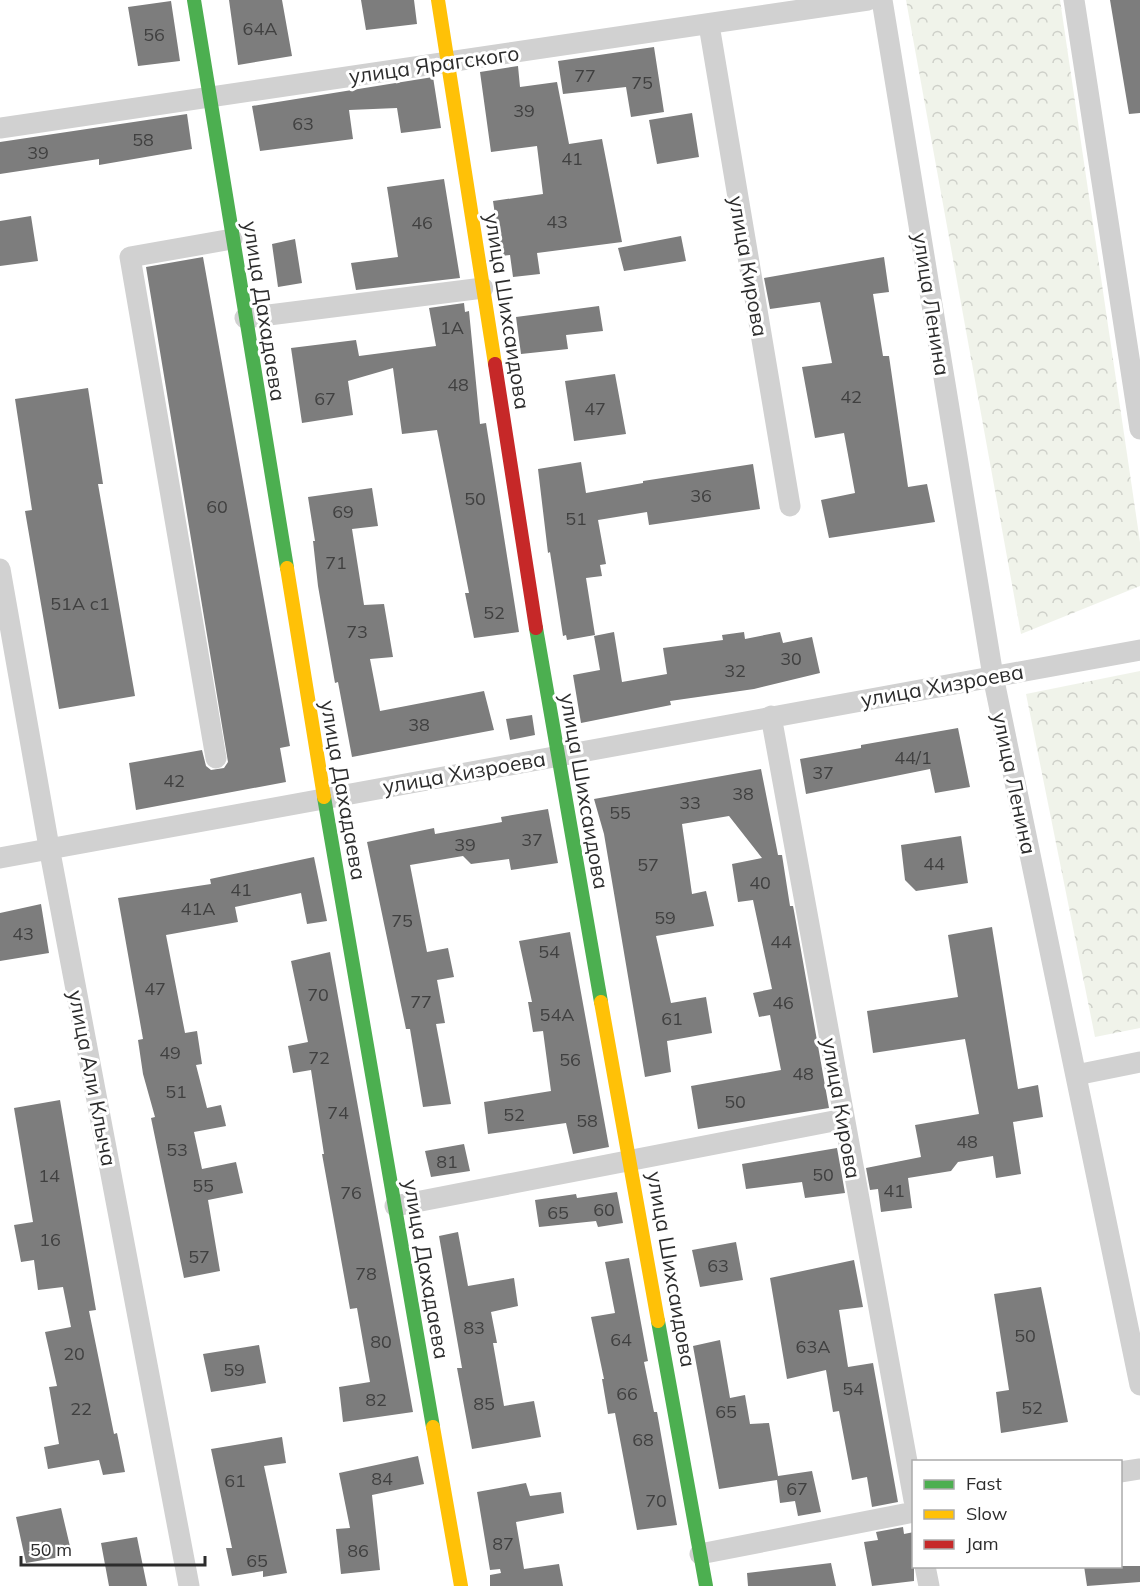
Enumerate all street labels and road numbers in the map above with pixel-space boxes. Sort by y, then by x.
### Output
street label: улица Ярагского [347,39,521,89]
street label: улица Кирова [724,194,774,338]
street label: улица Шихсаидова [480,211,536,411]
street label: улица Дахадаева [238,219,292,403]
street label: улица Ленина [908,230,956,378]
street label: улица Хизроева [859,658,1025,712]
street label: улица Шихсаидова [555,691,615,891]
street label: улица Дахадаева [315,698,373,882]
street label: улица Ленина [987,710,1043,856]
street label: улица Хизроева [381,745,547,799]
street label: улица Али Клыча [63,988,123,1168]
street label: улица Кирова [817,1036,867,1180]
street label: улица Шихсаидова [642,1169,702,1369]
street label: улица Дахадаева [398,1177,456,1361]

